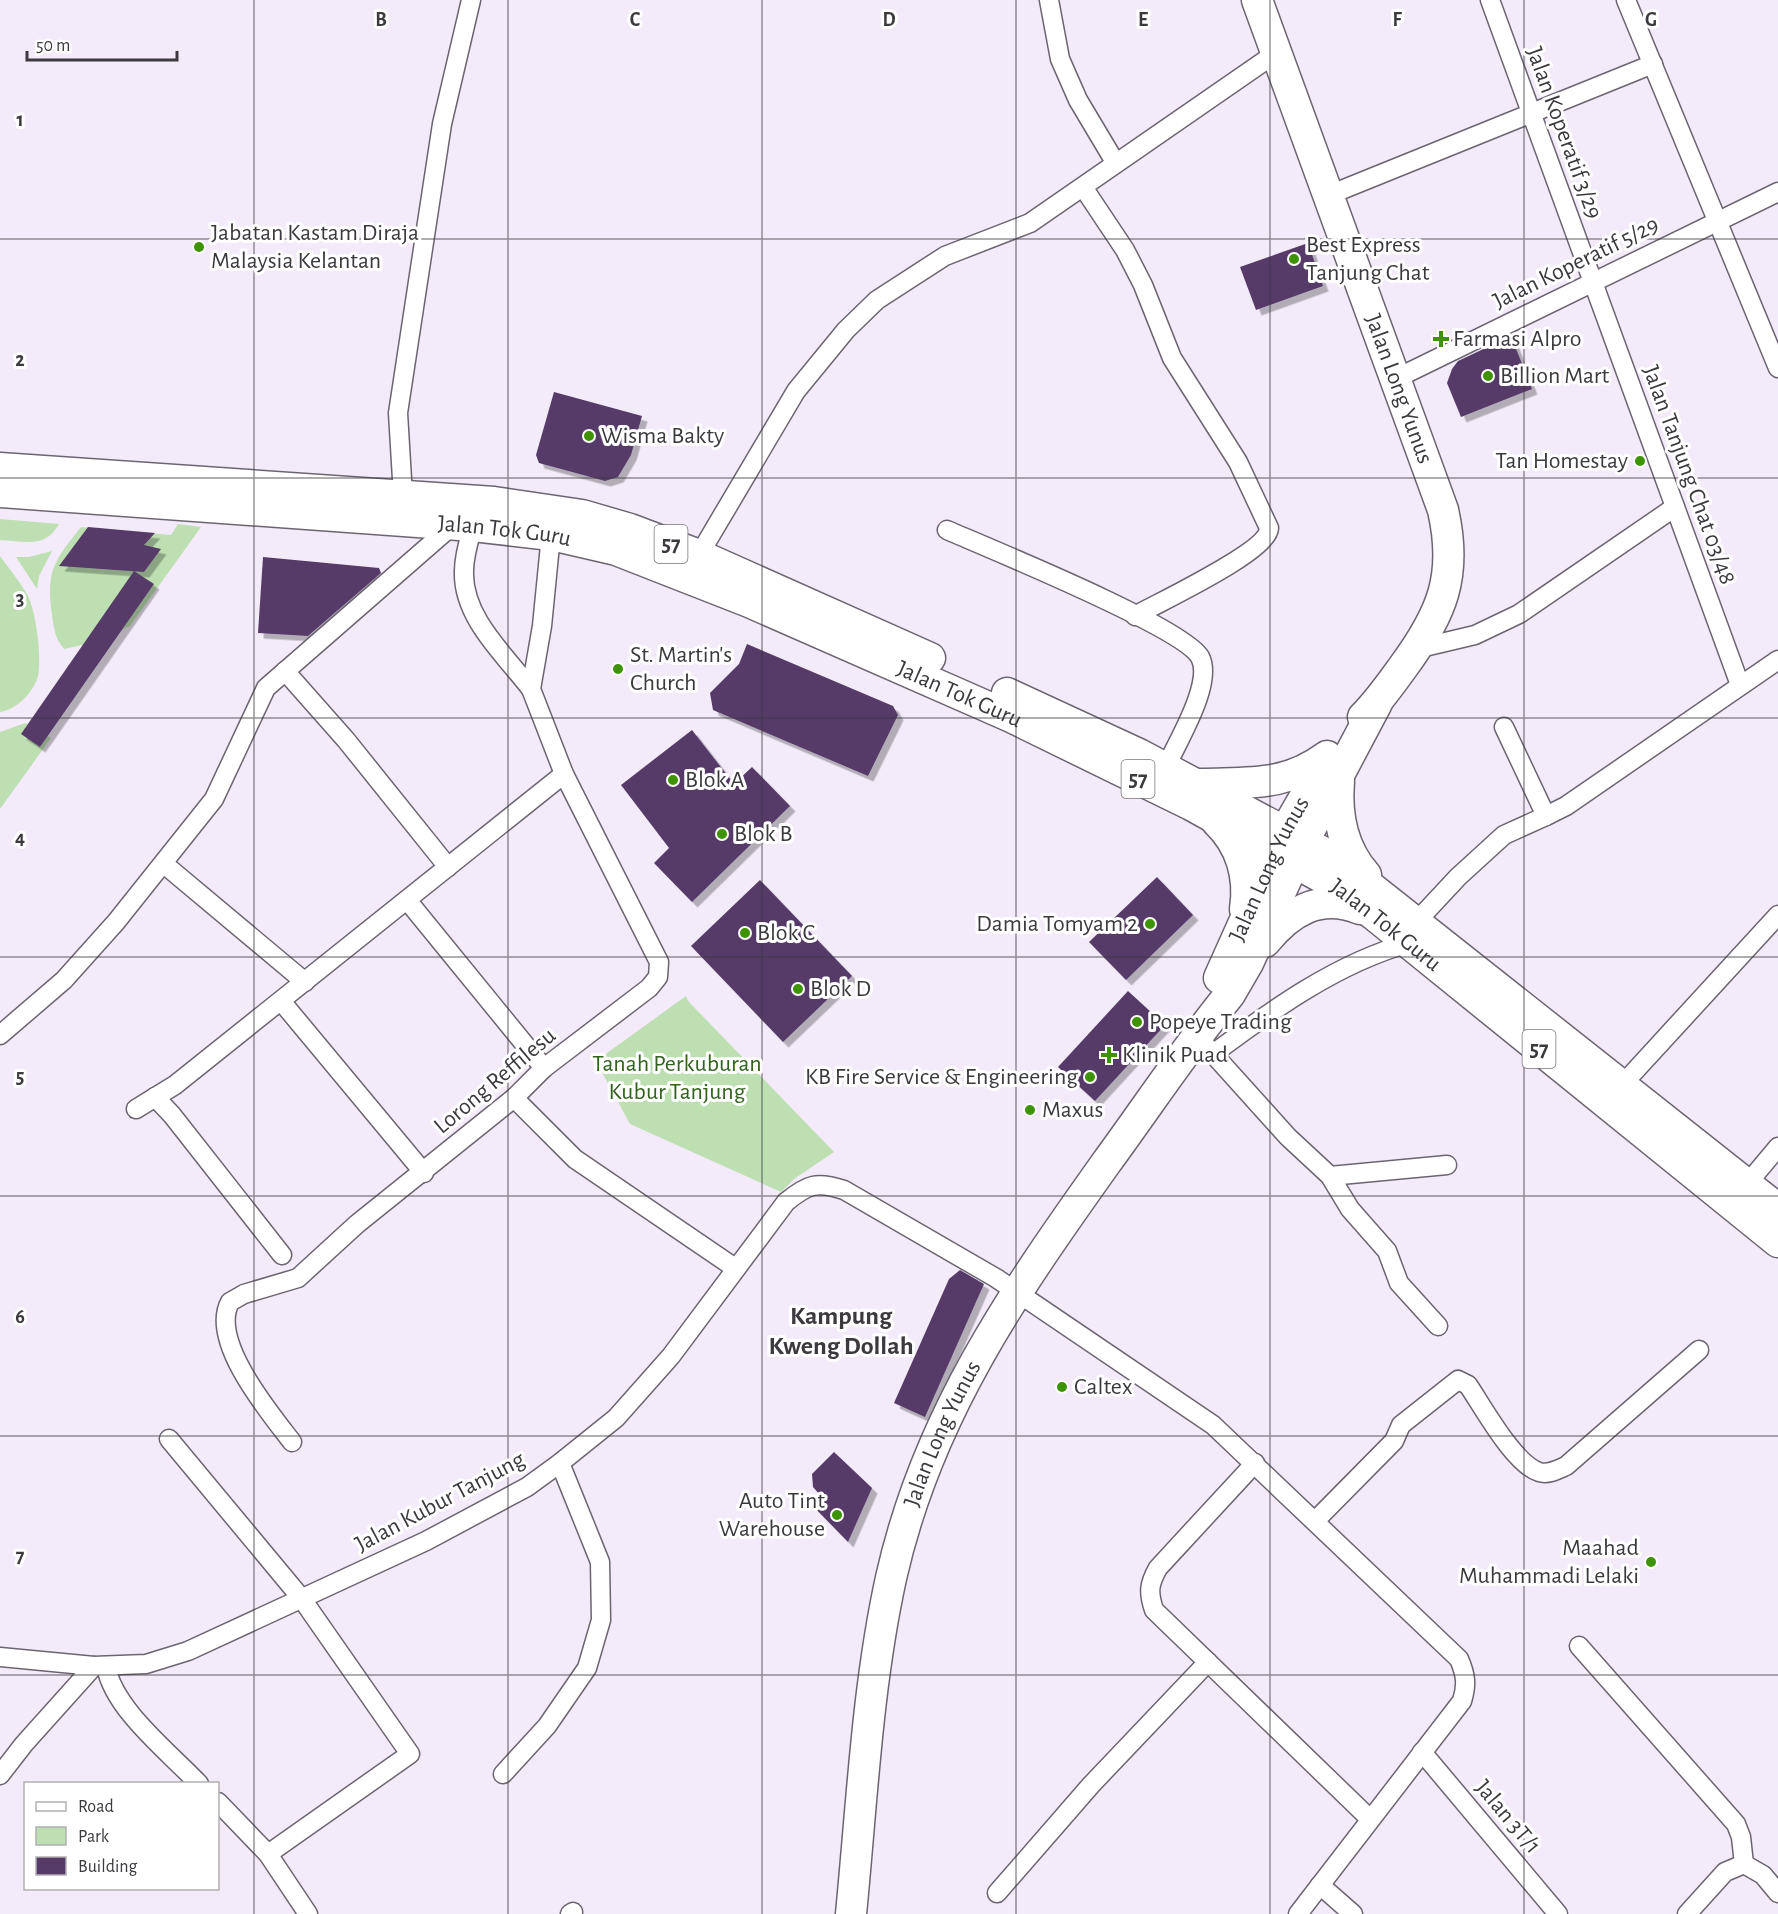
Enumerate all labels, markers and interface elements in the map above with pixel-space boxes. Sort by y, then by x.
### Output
text: B [375,10,387,30]
text: C [630,10,641,30]
text: D [882,10,896,30]
text: E [1138,10,1148,30]
text: F [1392,10,1402,30]
text: G [1645,10,1657,30]
scale bar [27,24,177,62]
text: 50 m [36,37,70,55]
street label: Jalan Koperatif 3/29 [1522,44,1606,222]
text: 1 [16,110,24,130]
street label: Jalan Koperatif 5/29 [1489,212,1663,314]
place label: Jabatan Kastam Diraja Malaysia Kelantan [211,221,419,273]
place label: Best Express Tanjung Chat [1306,233,1430,285]
marker: Jabatan Kastam Diraja Malaysia Kelantan [192,240,206,254]
marker: Best Express Tanjung Chat [1287,252,1301,266]
street label: Jalan Long Yunus [1361,311,1437,467]
place label: Farmasi Alpro [1453,327,1582,351]
marker: Farmasi Alpro [1434,332,1448,346]
text: 2 [15,350,25,370]
street label: Jalan Tanjung Chat 03/48 [1638,362,1740,588]
place label: Billion Mart [1500,364,1610,388]
marker: Billion Mart [1481,369,1495,383]
place label: Wisma Bakty [601,424,724,448]
marker: Wisma Bakty [582,429,596,443]
place label: Tan Homestay [1495,449,1628,473]
marker: Tan Homestay [1633,454,1647,468]
street label: Jalan Tok Guru [437,512,573,551]
road number: 57 [654,525,688,563]
text: 3 [16,589,24,609]
place label: St. Martin's Church [630,643,732,695]
street label: Jalan Tok Guru [893,656,1026,732]
marker: St. Martin's Church [611,662,625,676]
road number: 57 [1122,760,1154,798]
place label: Blok A [685,768,745,792]
marker: Blok A [666,773,680,787]
street label: Jalan Long Yunus [1225,793,1314,945]
place label: Blok B [734,822,792,846]
marker: Blok B [715,827,729,841]
text: 4 [15,828,25,848]
street label: Jalan Tok Guru [1325,874,1446,976]
place label: Damia Tomyam 2 [976,912,1138,936]
marker: Damia Tomyam 2 [1143,917,1157,931]
place label: Blok C [757,921,815,945]
marker: Blok C [738,926,752,940]
place label: Blok D [810,977,871,1001]
marker: Blok D [791,982,805,996]
place label: Popeye Trading [1149,1010,1292,1034]
marker: Popeye Trading [1130,1015,1144,1029]
street label: Lorong Reffilesu [430,1023,560,1139]
road number: 57 [1522,1030,1556,1068]
place label: Klinik Puad [1122,1043,1228,1067]
marker: Klinik Puad [1100,1046,1118,1064]
park label: Tanah Perkuburan Kubur Tanjung [592,1052,762,1104]
place label: KB Fire Service & Engineering [805,1065,1078,1089]
text: 5 [16,1067,24,1087]
marker: KB Fire Service & Engineering [1083,1070,1097,1084]
place label: Maxus [1042,1098,1103,1122]
marker: Maxus [1023,1103,1037,1117]
district label: Kampung Kweng Dollah [768,1303,914,1359]
text: 6 [15,1307,25,1327]
street label: Jalan Long Yunus [900,1357,986,1510]
place label: Caltex [1074,1375,1133,1399]
marker: Caltex [1055,1380,1069,1394]
street label: Jalan Kubur Tanjung [351,1447,529,1557]
place label: Auto Tint Warehouse [719,1489,825,1541]
marker: Auto Tint Warehouse [830,1508,844,1522]
place label: Maahad Muhammadi Lelaki [1459,1536,1639,1588]
text: 7 [16,1546,25,1566]
marker: Maahad Muhammadi Lelaki [1644,1555,1658,1569]
street label: Jalan 3T/1 [1471,1776,1545,1858]
legend [24,1782,219,1890]
text: Road [78,1798,114,1816]
text: Park [78,1828,110,1846]
text: Building [78,1858,138,1876]

